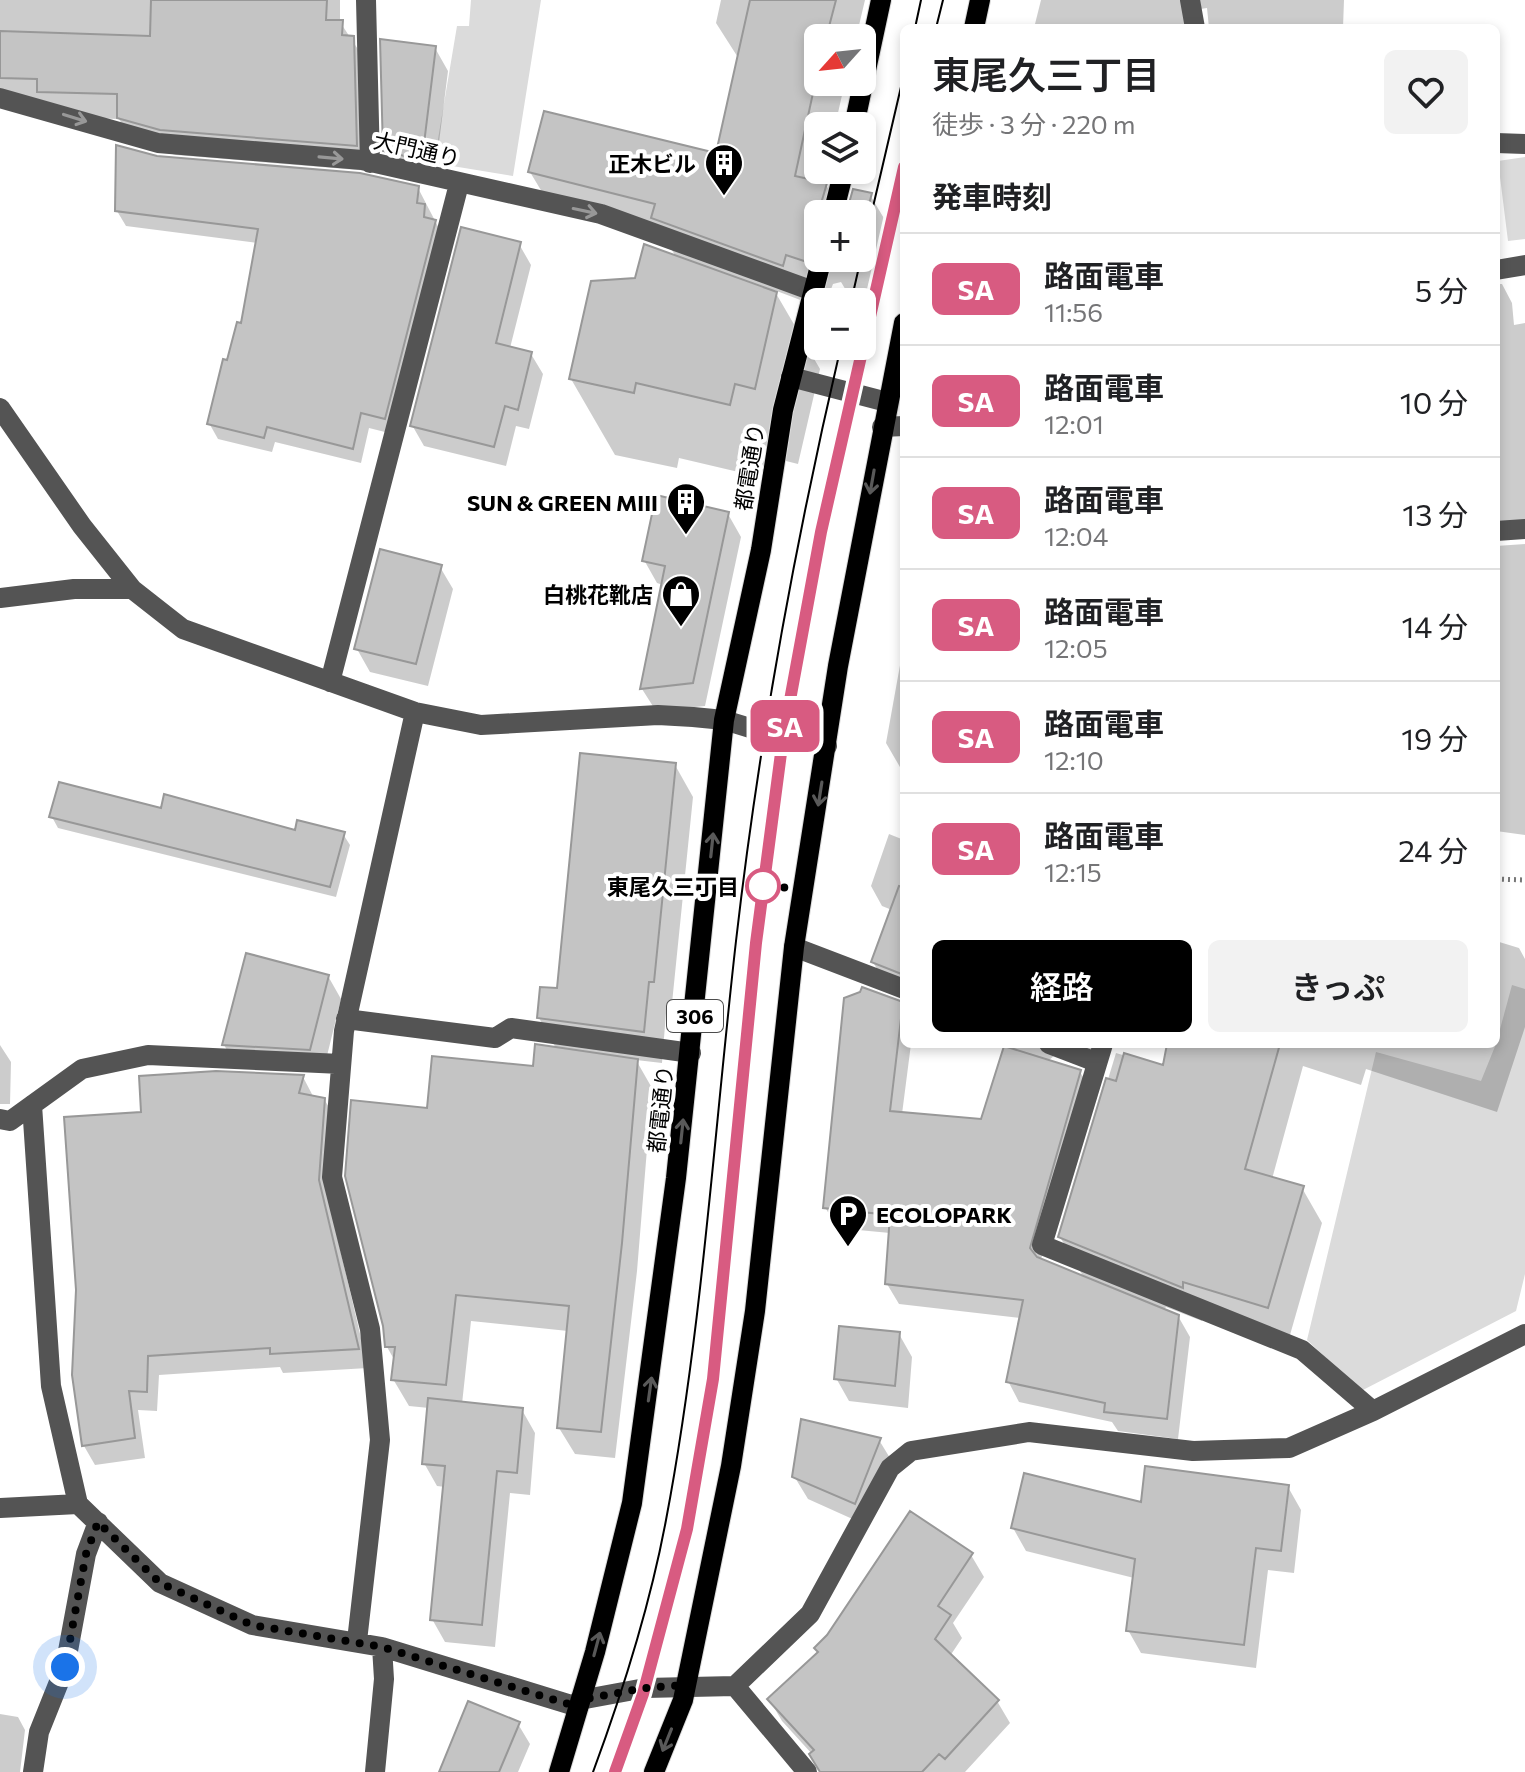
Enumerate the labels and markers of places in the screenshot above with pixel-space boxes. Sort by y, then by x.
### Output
building icon: 正木ビル [703,142,745,197]
place label: 正木ビル [608,150,696,177]
building icon: SUN & GREEN MIII [665,481,707,536]
place label: SUN & GREEN MIII [467,489,658,516]
shop icon: 白桃花靴店 [660,573,702,628]
place label: 白桃花靴店 [543,581,653,608]
marker: 東尾久三丁目 [746,869,780,903]
place label: 東尾久三丁目 [607,873,739,900]
parking icon: ECOLOPARK [827,1193,869,1248]
place label: ECOLOPARK [876,1201,1012,1228]

